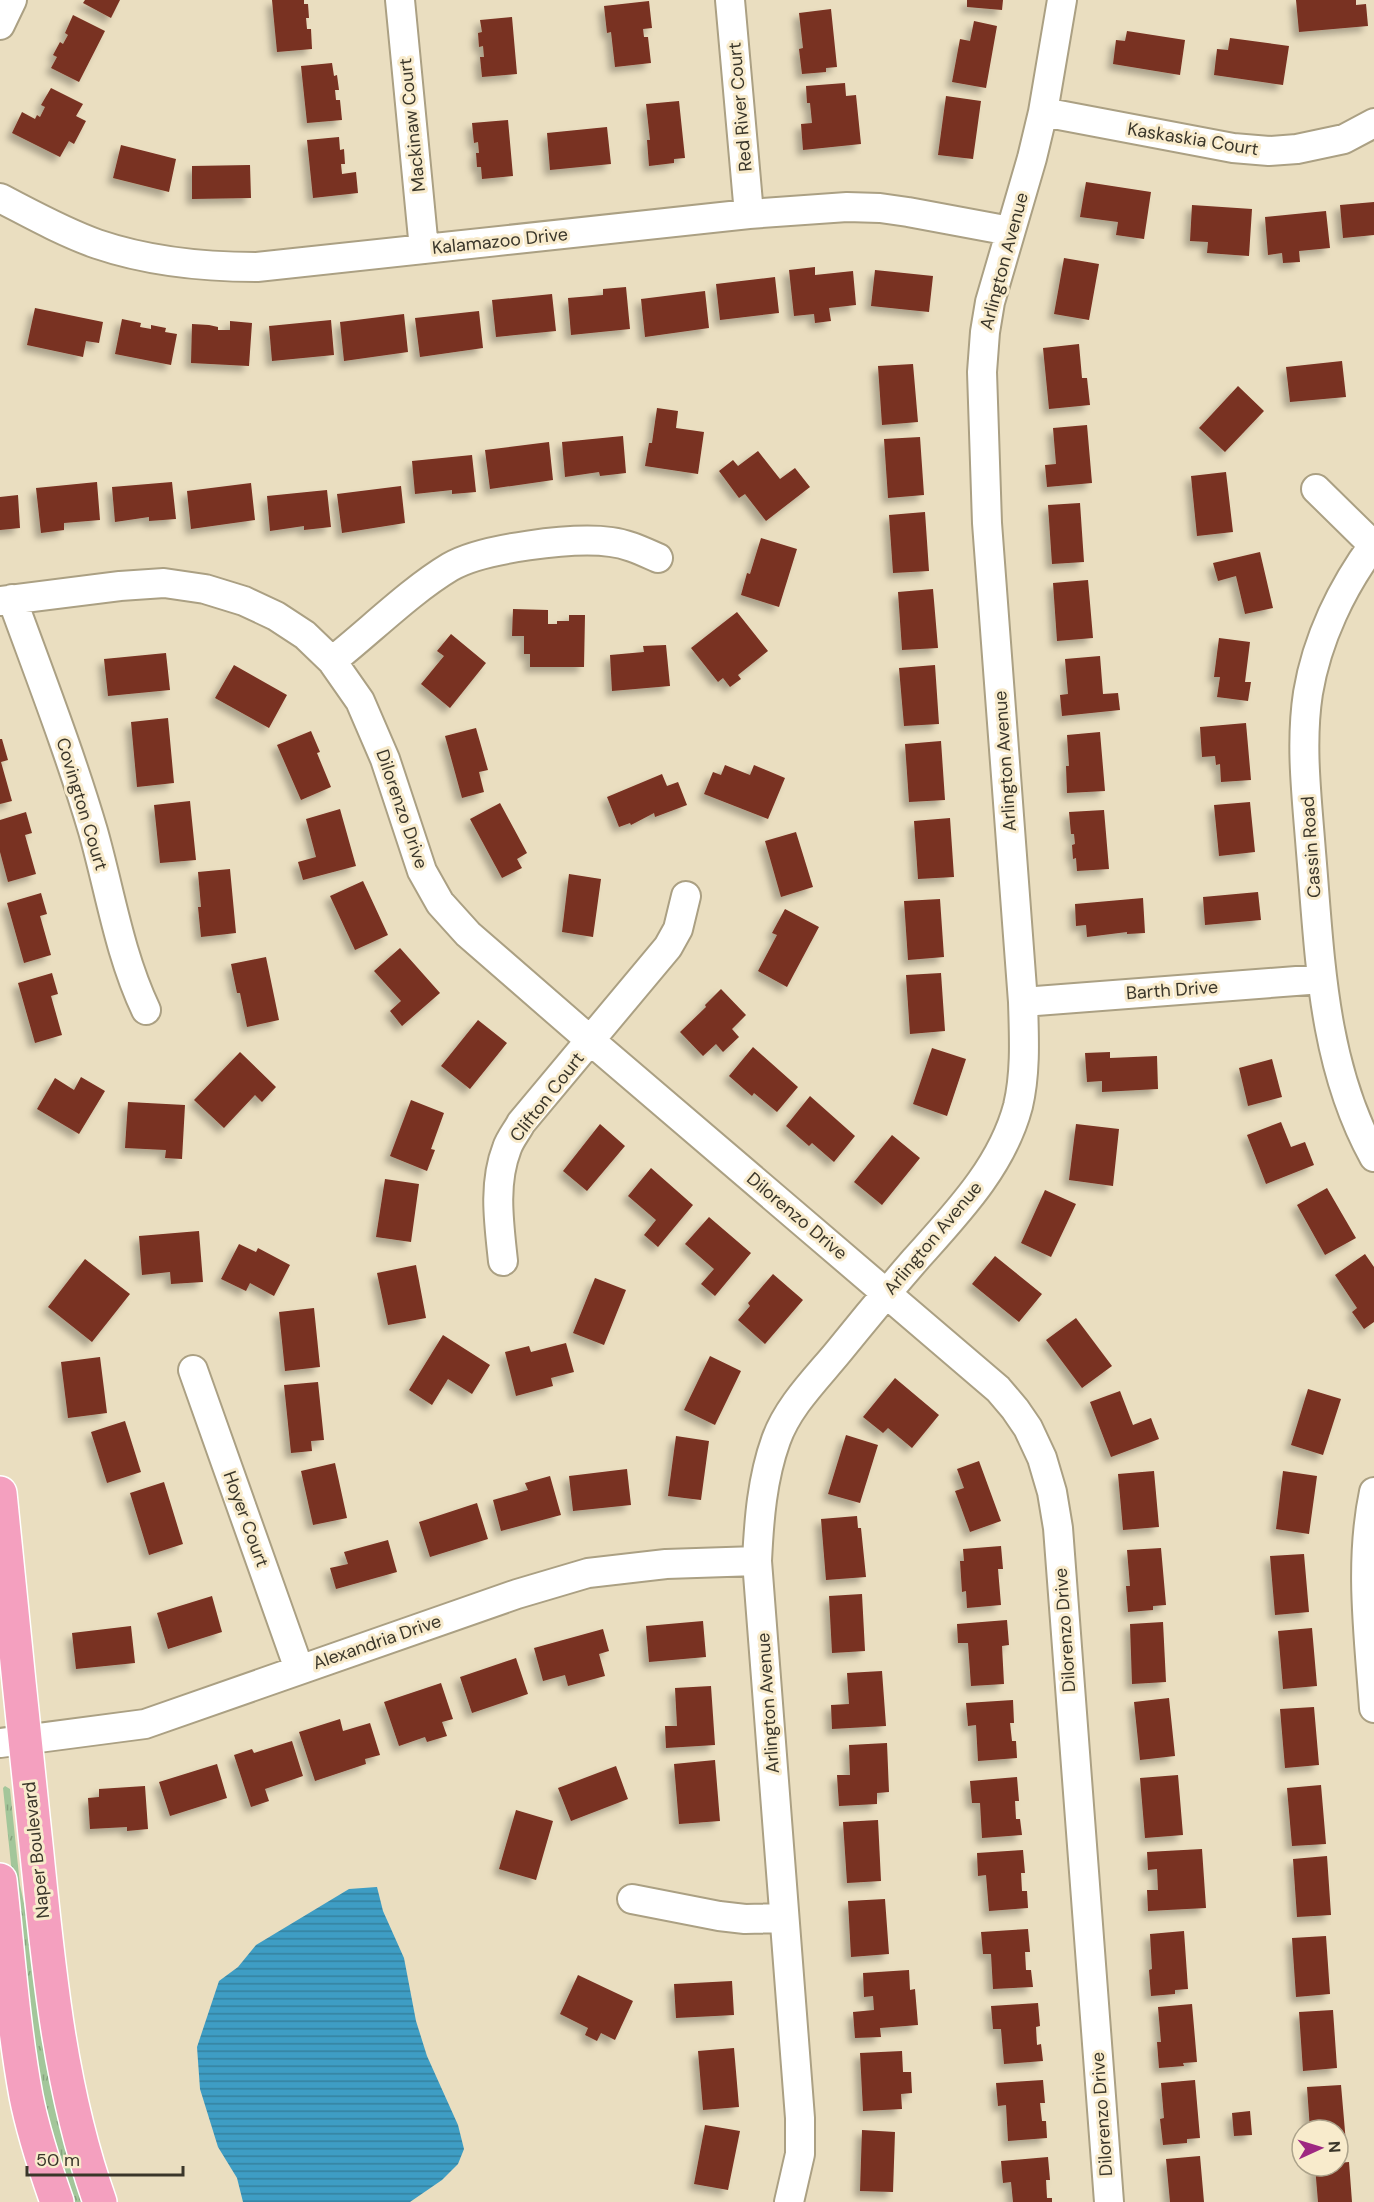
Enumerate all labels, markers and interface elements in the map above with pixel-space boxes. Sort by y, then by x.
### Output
street label: Red River Court [722,41,758,173]
street label: Mackinaw Court [393,57,431,193]
street label: Kaskaskia Court [1126,117,1260,161]
street label: Arlington Avenue [974,190,1034,332]
street label: Kalamazoo Drive [431,222,569,260]
street label: Arlington Avenue [988,690,1022,832]
street label: Covington Court [50,735,114,873]
street label: Dilorenzo Drive [370,746,434,872]
street label: Cassin Road [1295,795,1327,899]
street label: Barth Drive [1125,975,1219,1005]
street label: Clifton Court [504,1047,590,1147]
street label: Dilorenzo Drive [742,1167,852,1265]
street label: Arlington Avenue [878,1176,988,1300]
street label: Hoyer Court [218,1468,274,1570]
street label: Dilorenzo Drive [1049,1567,1081,1693]
street label: Alexandria Drive [310,1609,444,1675]
street label: Arlington Avenue [751,1632,785,1774]
street label: Naper Boulevard [17,1780,55,1920]
street label: Dilorenzo Drive [1086,2051,1118,2177]
north arrow [1290,2118,1350,2178]
scale bar [27,2139,183,2177]
text: N [1324,2140,1345,2154]
text: 50 m [36,2148,80,2172]

